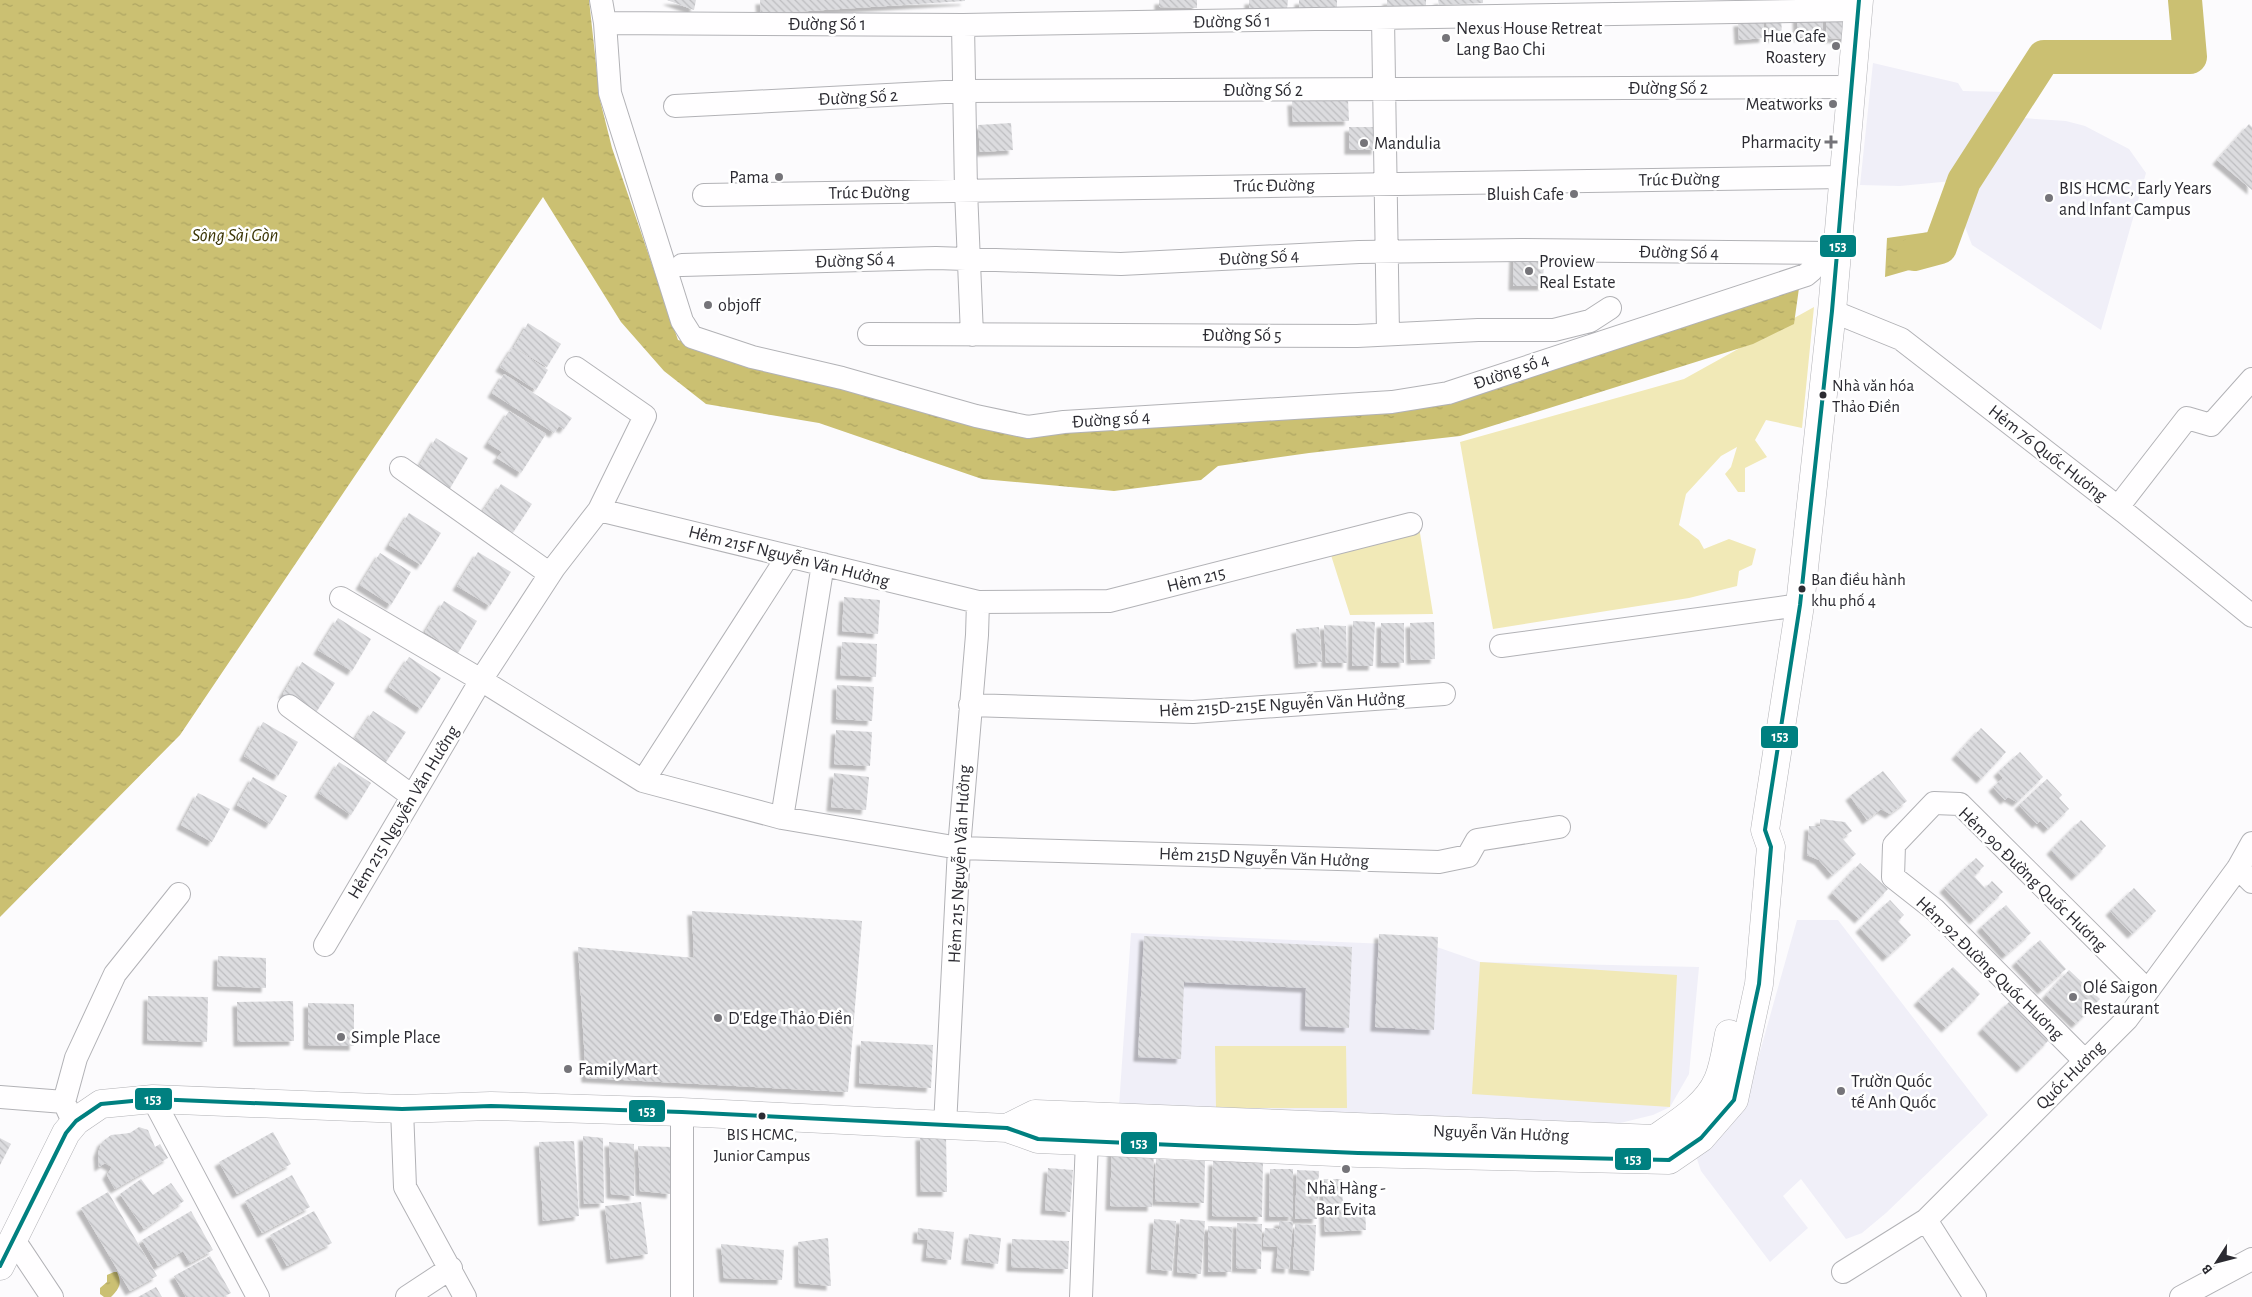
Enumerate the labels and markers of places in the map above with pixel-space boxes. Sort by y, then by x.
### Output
place label: Nexus House Retreat Lang Bao Chi [1456,20,1603,59]
place label: Hue Cafe Roastery [1763,28,1826,67]
marker: Nexus House Retreat Lang Bao Chi [1440,32,1452,44]
marker: Hue Cafe Roastery [1830,40,1842,52]
place label: Meatworks [1746,96,1823,114]
marker: Meatworks [1827,98,1839,110]
place label: Pharmacity [1741,134,1821,152]
place label: Mandulia [1374,135,1441,153]
marker: Pharmacity [1825,136,1837,148]
marker: Mandulia [1358,137,1370,149]
place label: Pama [729,169,769,187]
marker: Pama [773,171,785,183]
place label: BIS HCMC, Early Years and Infant Campus [2059,180,2212,219]
place label: Bluish Cafe [1486,186,1564,204]
marker: Bluish Cafe [1568,188,1580,200]
marker: BIS HCMC, Early Years and Infant Campus [2043,192,2055,204]
place label: Proview Real Estate [1539,253,1616,292]
marker: Proview Real Estate [1523,265,1535,277]
place label: objoff [718,297,762,315]
marker: objoff [702,299,714,311]
place label: Nhà văn hóa Thảo Điền [1832,377,1914,415]
marker: Nhà văn hóa Thảo Điền [1818,390,1828,400]
place label: Ban điều hành khu phố 4 [1811,571,1906,609]
marker: Ban điều hành khu phố 4 [1797,584,1807,594]
place label: Olé Saigon Restaurant [2083,979,2159,1018]
marker: Olé Saigon Restaurant [2067,991,2079,1003]
place label: D'Edge Thảo Điền [728,1009,852,1028]
marker: D'Edge Thảo Điền [712,1012,724,1024]
place label: Simple Place [351,1029,440,1047]
marker: Simple Place [335,1031,347,1043]
place label: FamilyMart [578,1061,658,1079]
marker: FamilyMart [562,1063,574,1075]
place label: Trườn Quốc tế Anh Quốc [1851,1072,1936,1112]
marker: Trườn Quốc tế Anh Quốc [1835,1085,1847,1097]
marker: BIS HCMC, Junior Campus [757,1111,767,1121]
place label: BIS HCMC, Junior Campus [714,1126,810,1164]
marker: Nhà Hàng - Bar Evita [1340,1163,1352,1175]
place label: Nhà Hàng - Bar Evita [1306,1180,1386,1219]

